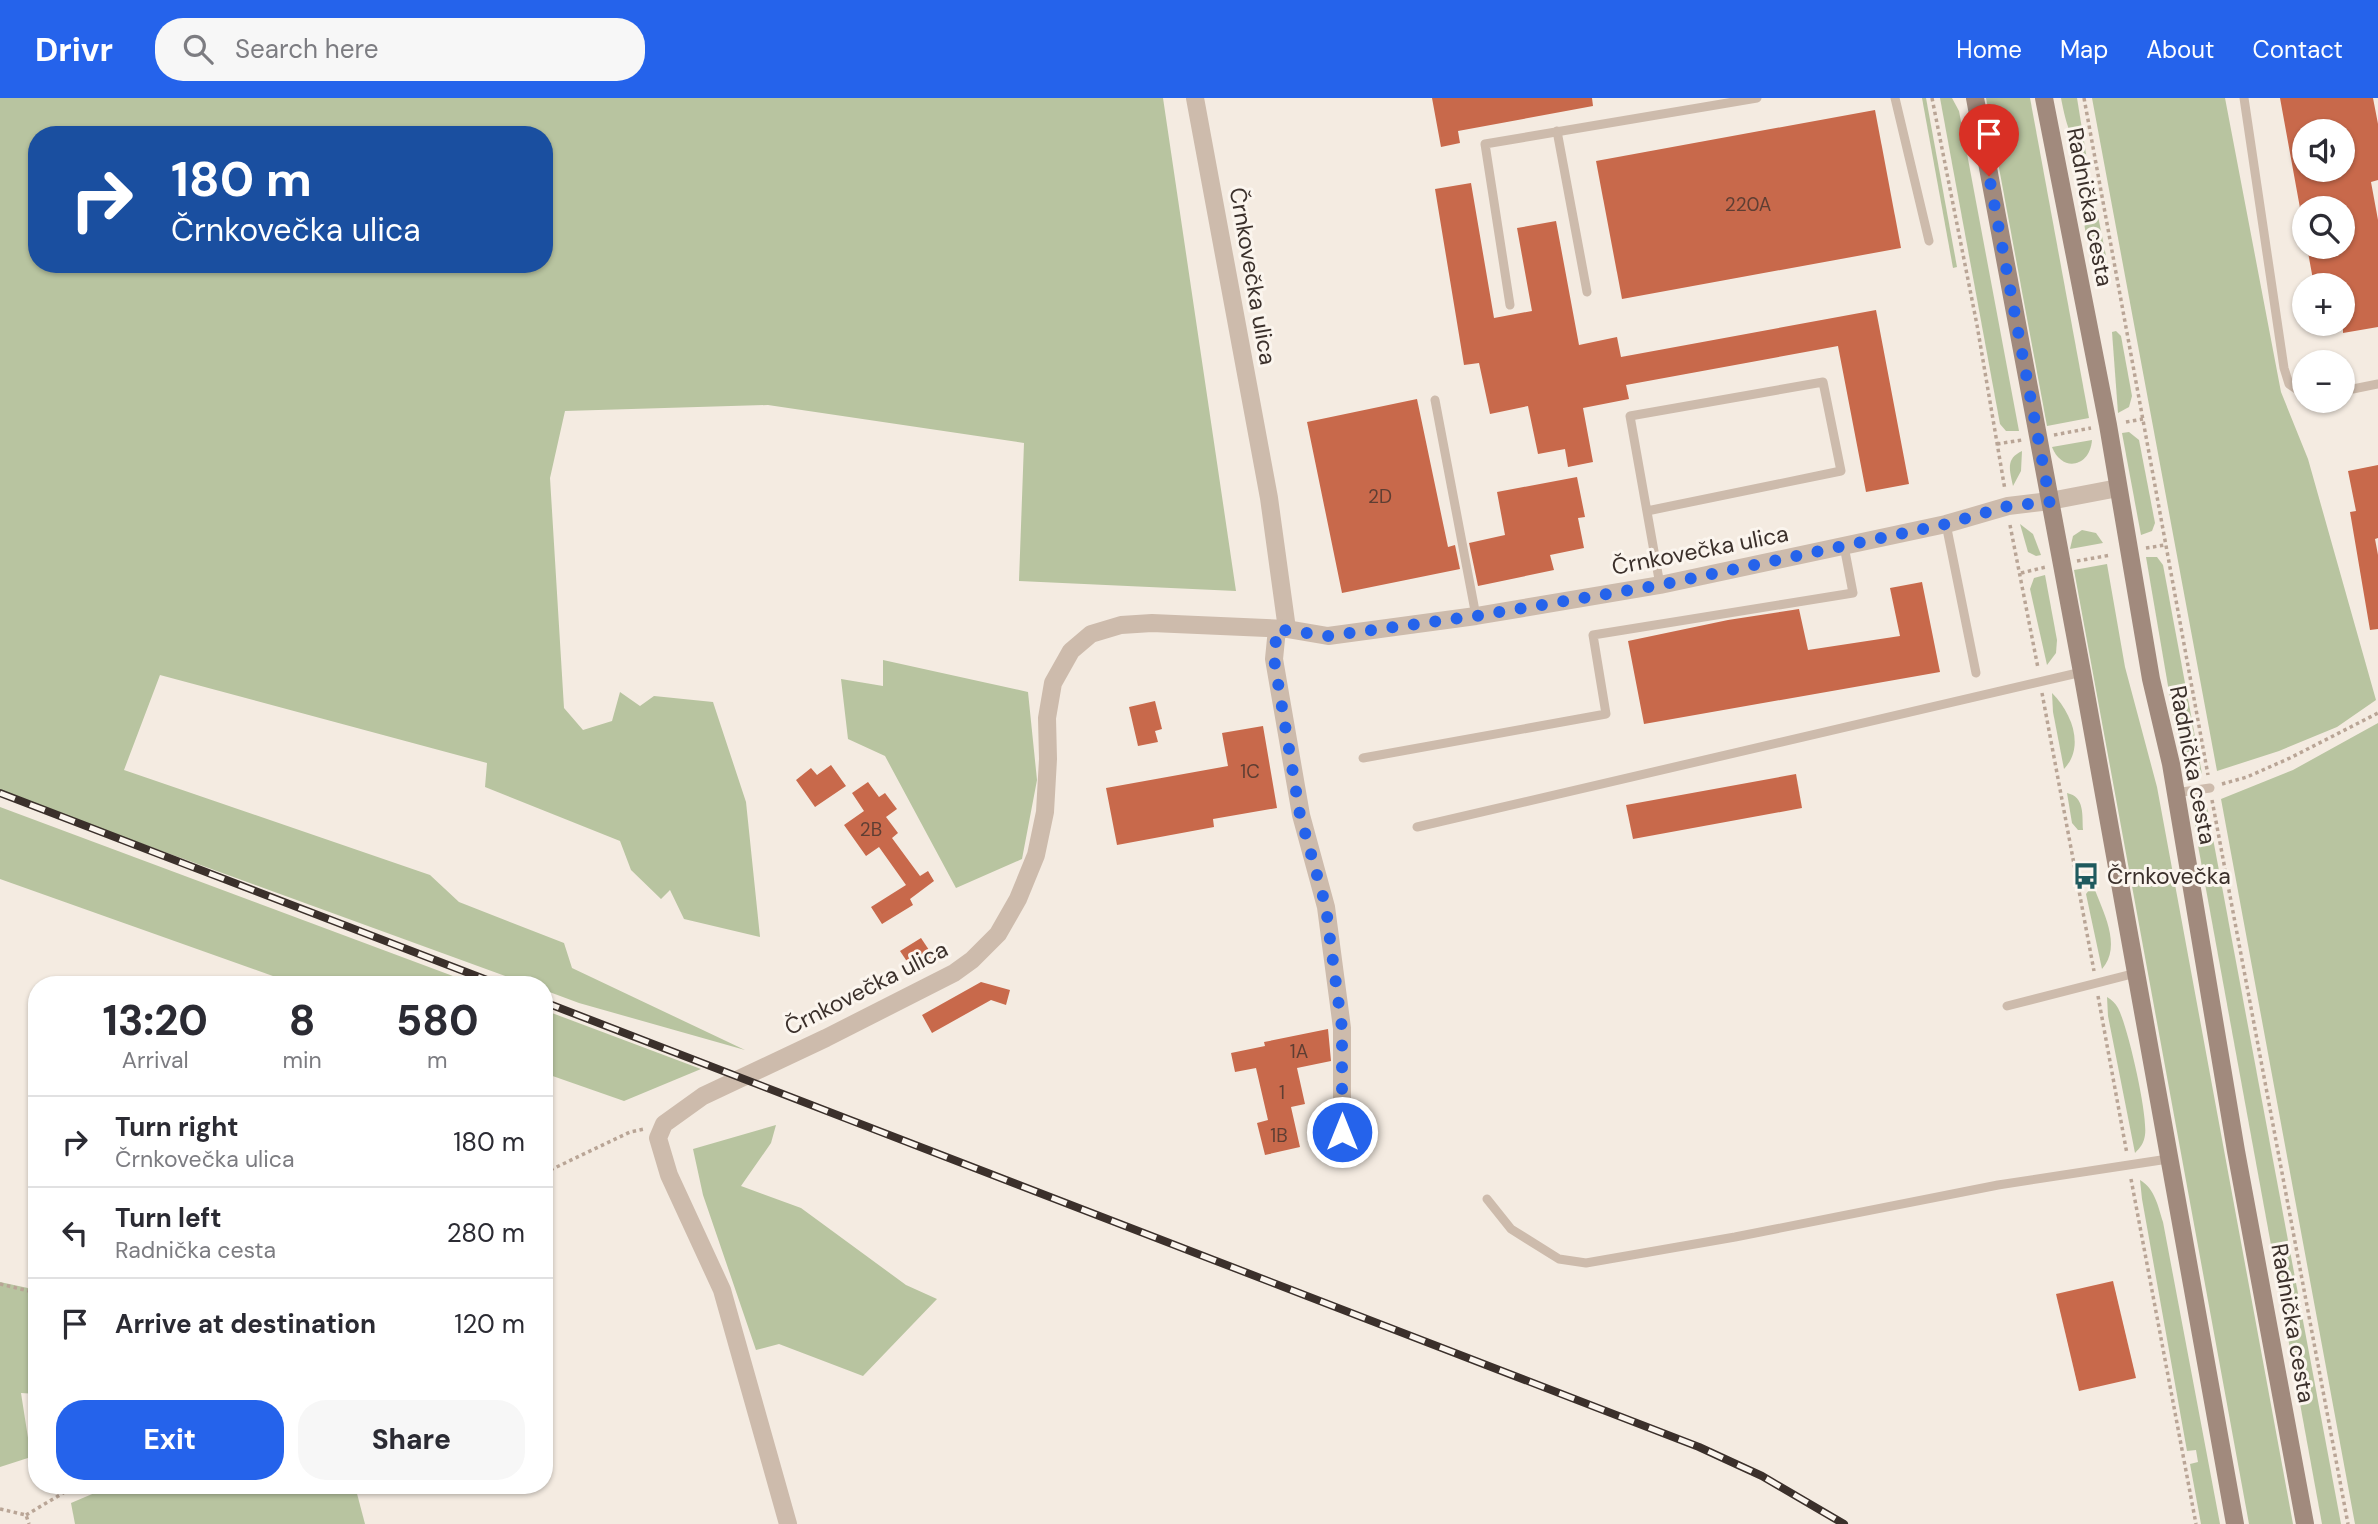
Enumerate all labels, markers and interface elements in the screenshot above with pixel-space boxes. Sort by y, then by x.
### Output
search box [155,18,645,81]
text: Drivr [35,28,113,71]
icon: search [179,30,217,68]
text: Search here [235,32,378,66]
text: Home [1956,34,2022,65]
text: Map [2060,34,2108,65]
text: About [2146,34,2215,65]
text: Contact [2253,34,2343,65]
pin [1959,104,2019,176]
icon: arrive [1970,115,2008,153]
map controls [2292,119,2355,413]
button: sound [2292,119,2355,182]
street label: Radnička cesta [2060,125,2120,289]
text: 180 m [171,147,312,211]
icon: right [56,154,147,245]
street label: Črnkovečka ulica [1223,185,1283,367]
house number: 220A [1725,192,1772,217]
button: search [2292,196,2355,259]
text: Črnkovečka ulica [171,209,421,251]
button: + [2292,273,2355,336]
button: − [2292,350,2355,413]
house number: 2D [1368,484,1392,509]
street label: Črnkovečka ulica [1609,518,1791,582]
street label: Radnička cesta [2163,683,2223,847]
house number: 1C [1240,759,1260,784]
house number: 2B [860,817,882,842]
bus stop icon: Črnkovečka [2071,861,2101,891]
place label: Črnkovečka [2107,861,2231,891]
street label: Črnkovečka ulica [779,934,953,1042]
text: 13:20 [102,993,208,1048]
text: 8 [289,993,315,1048]
text: 580 [396,993,479,1048]
house number: 1A [1290,1039,1309,1064]
text: Arrival [122,1045,189,1075]
text: min [282,1045,322,1075]
text: m [427,1045,448,1075]
house number: 1 [1279,1080,1285,1105]
position arrow [1305,1095,1379,1169]
text: Turn right [115,1110,239,1144]
icon: right [56,1123,94,1161]
house number: 1B [1270,1123,1288,1148]
text: 180 m [453,1125,525,1159]
text: Črnkovečka ulica [115,1144,294,1174]
text: Turn left [115,1201,222,1235]
icon: left [56,1214,94,1252]
text: 280 m [447,1216,525,1250]
text: Radnička cesta [115,1235,276,1265]
street label: Radnička cesta [2264,1241,2322,1405]
icon: arrive [56,1305,94,1343]
text: Arrive at destination [115,1307,376,1341]
text: 120 m [454,1307,525,1341]
button: Exit [56,1400,284,1480]
button: Share [298,1400,525,1480]

